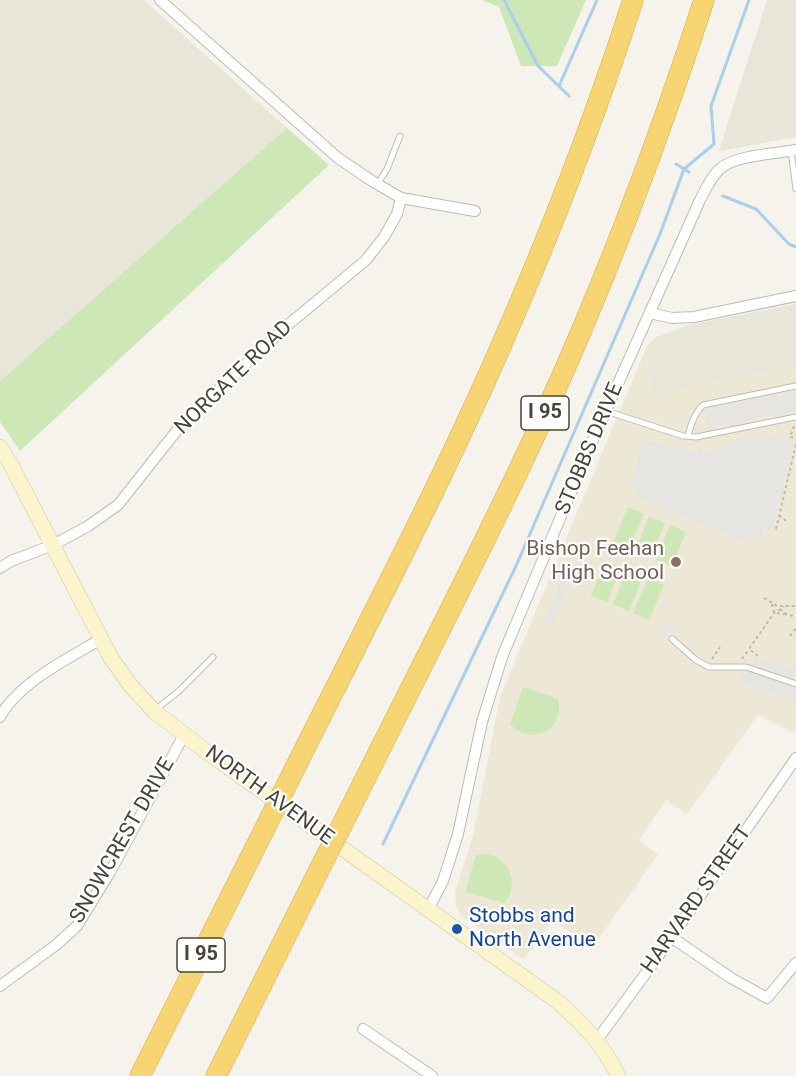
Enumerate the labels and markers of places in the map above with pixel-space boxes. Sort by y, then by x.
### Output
place label: Bishop Feehan High School [526,537,664,587]
marker: Bishop Feehan High School [669,555,683,569]
place label: Stobbs and North Avenue [469,904,596,954]
marker: Stobbs and North Avenue [450,922,464,936]

